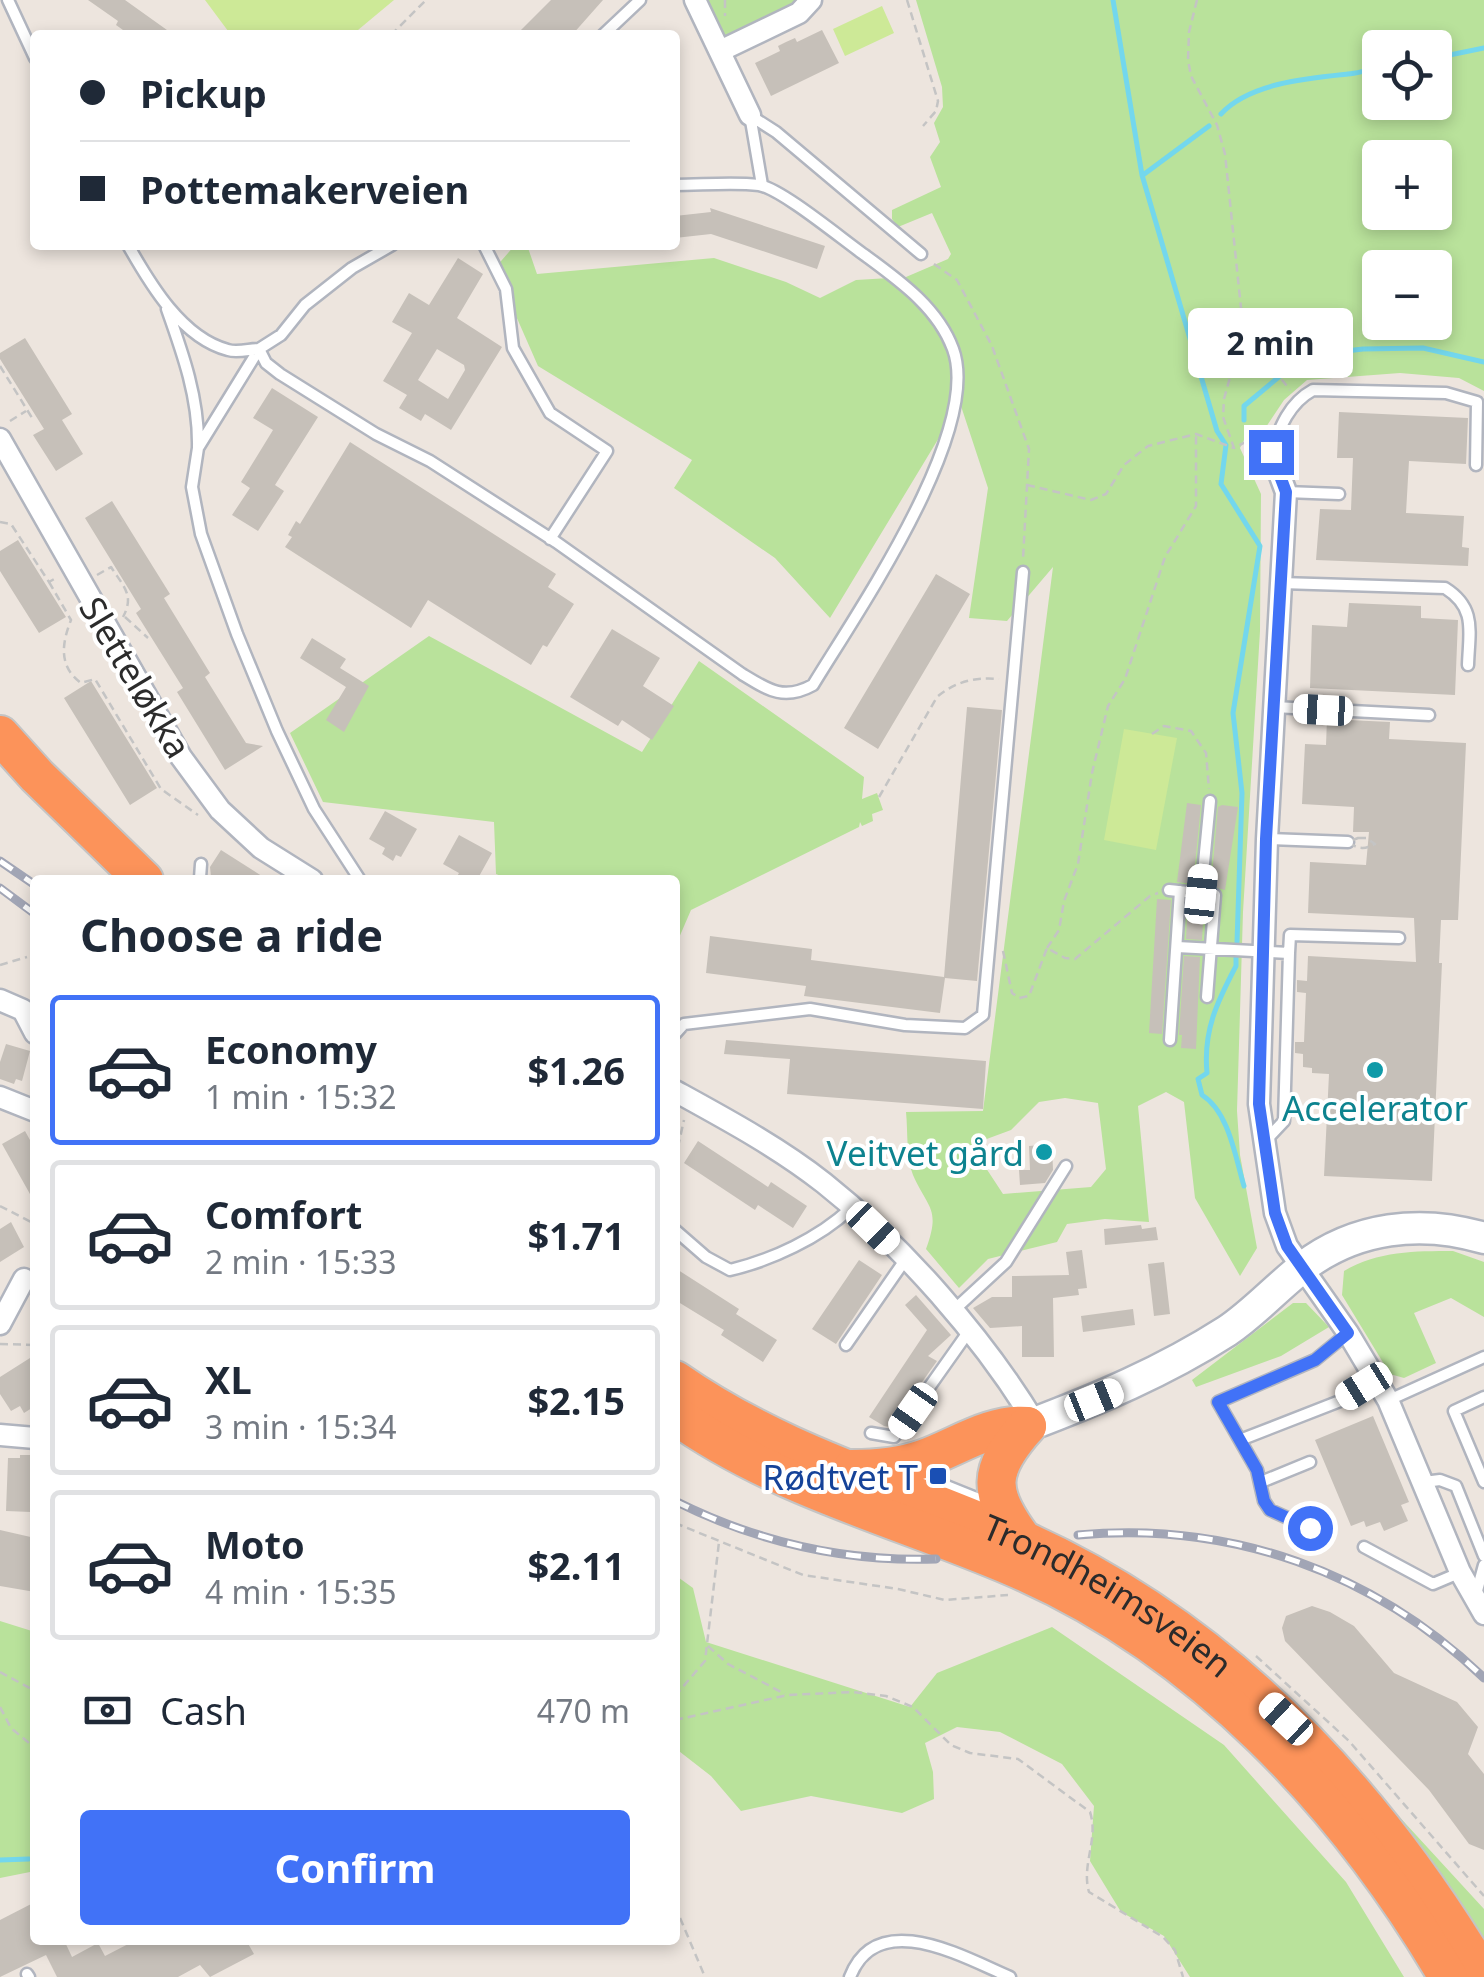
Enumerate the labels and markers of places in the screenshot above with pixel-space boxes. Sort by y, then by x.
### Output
marker: Accelerator [1364,1059,1386,1081]
place label: Accelerator [1282,1084,1468,1131]
place label: Veitvet gård [827,1129,1024,1176]
marker: Veitvet gård [1033,1141,1055,1163]
place label: Rødtvet T [762,1453,919,1500]
marker: Rødtvet T [927,1465,949,1487]

